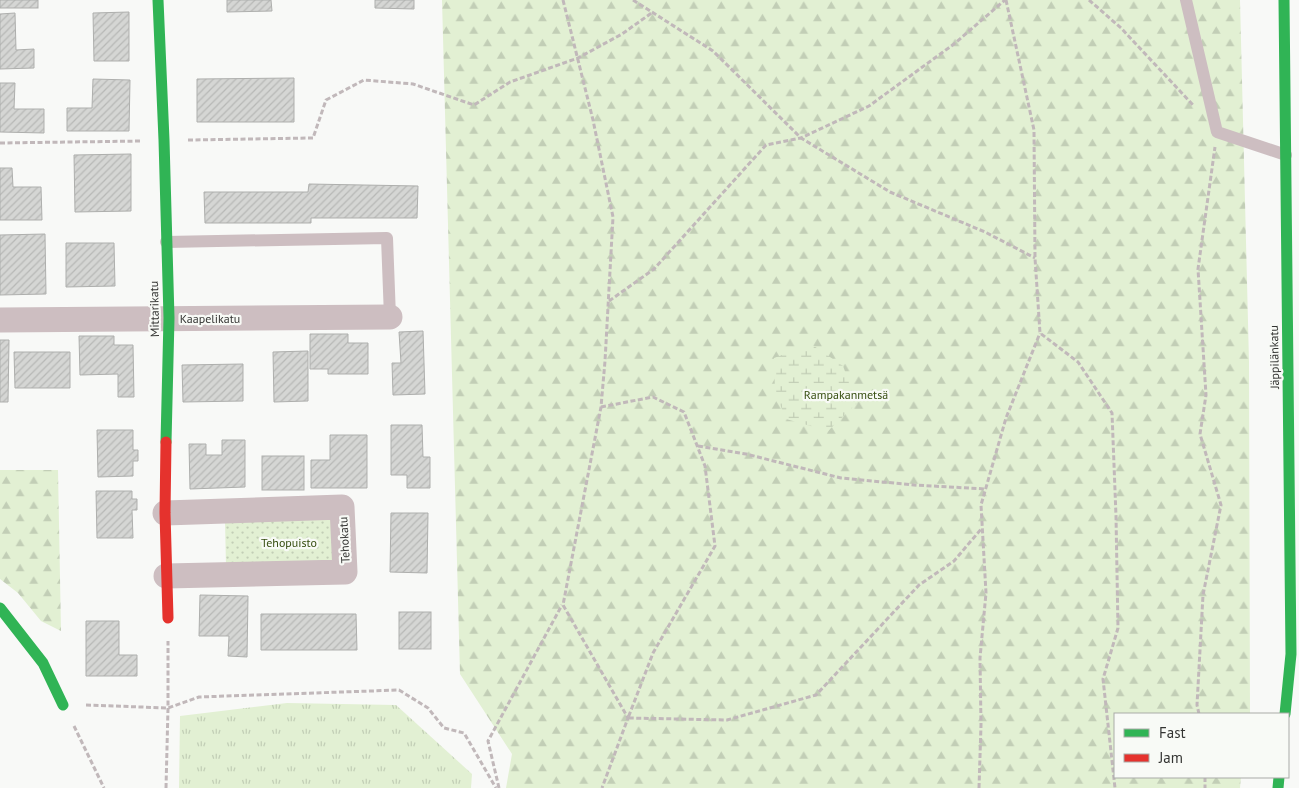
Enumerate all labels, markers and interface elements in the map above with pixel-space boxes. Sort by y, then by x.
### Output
street label: Mittarikatu [146,281,162,337]
street label: Kaapelikatu [180,311,240,326]
street label: Jäppilänkatu [1266,325,1282,390]
park label: Rampakanmetsä [804,387,888,402]
street label: Tehokatu [335,516,353,564]
park label: Tehopuisto [261,535,317,550]
legend [1114,713,1289,778]
text: Fast [1159,723,1186,742]
text: Jam [1158,748,1183,767]

